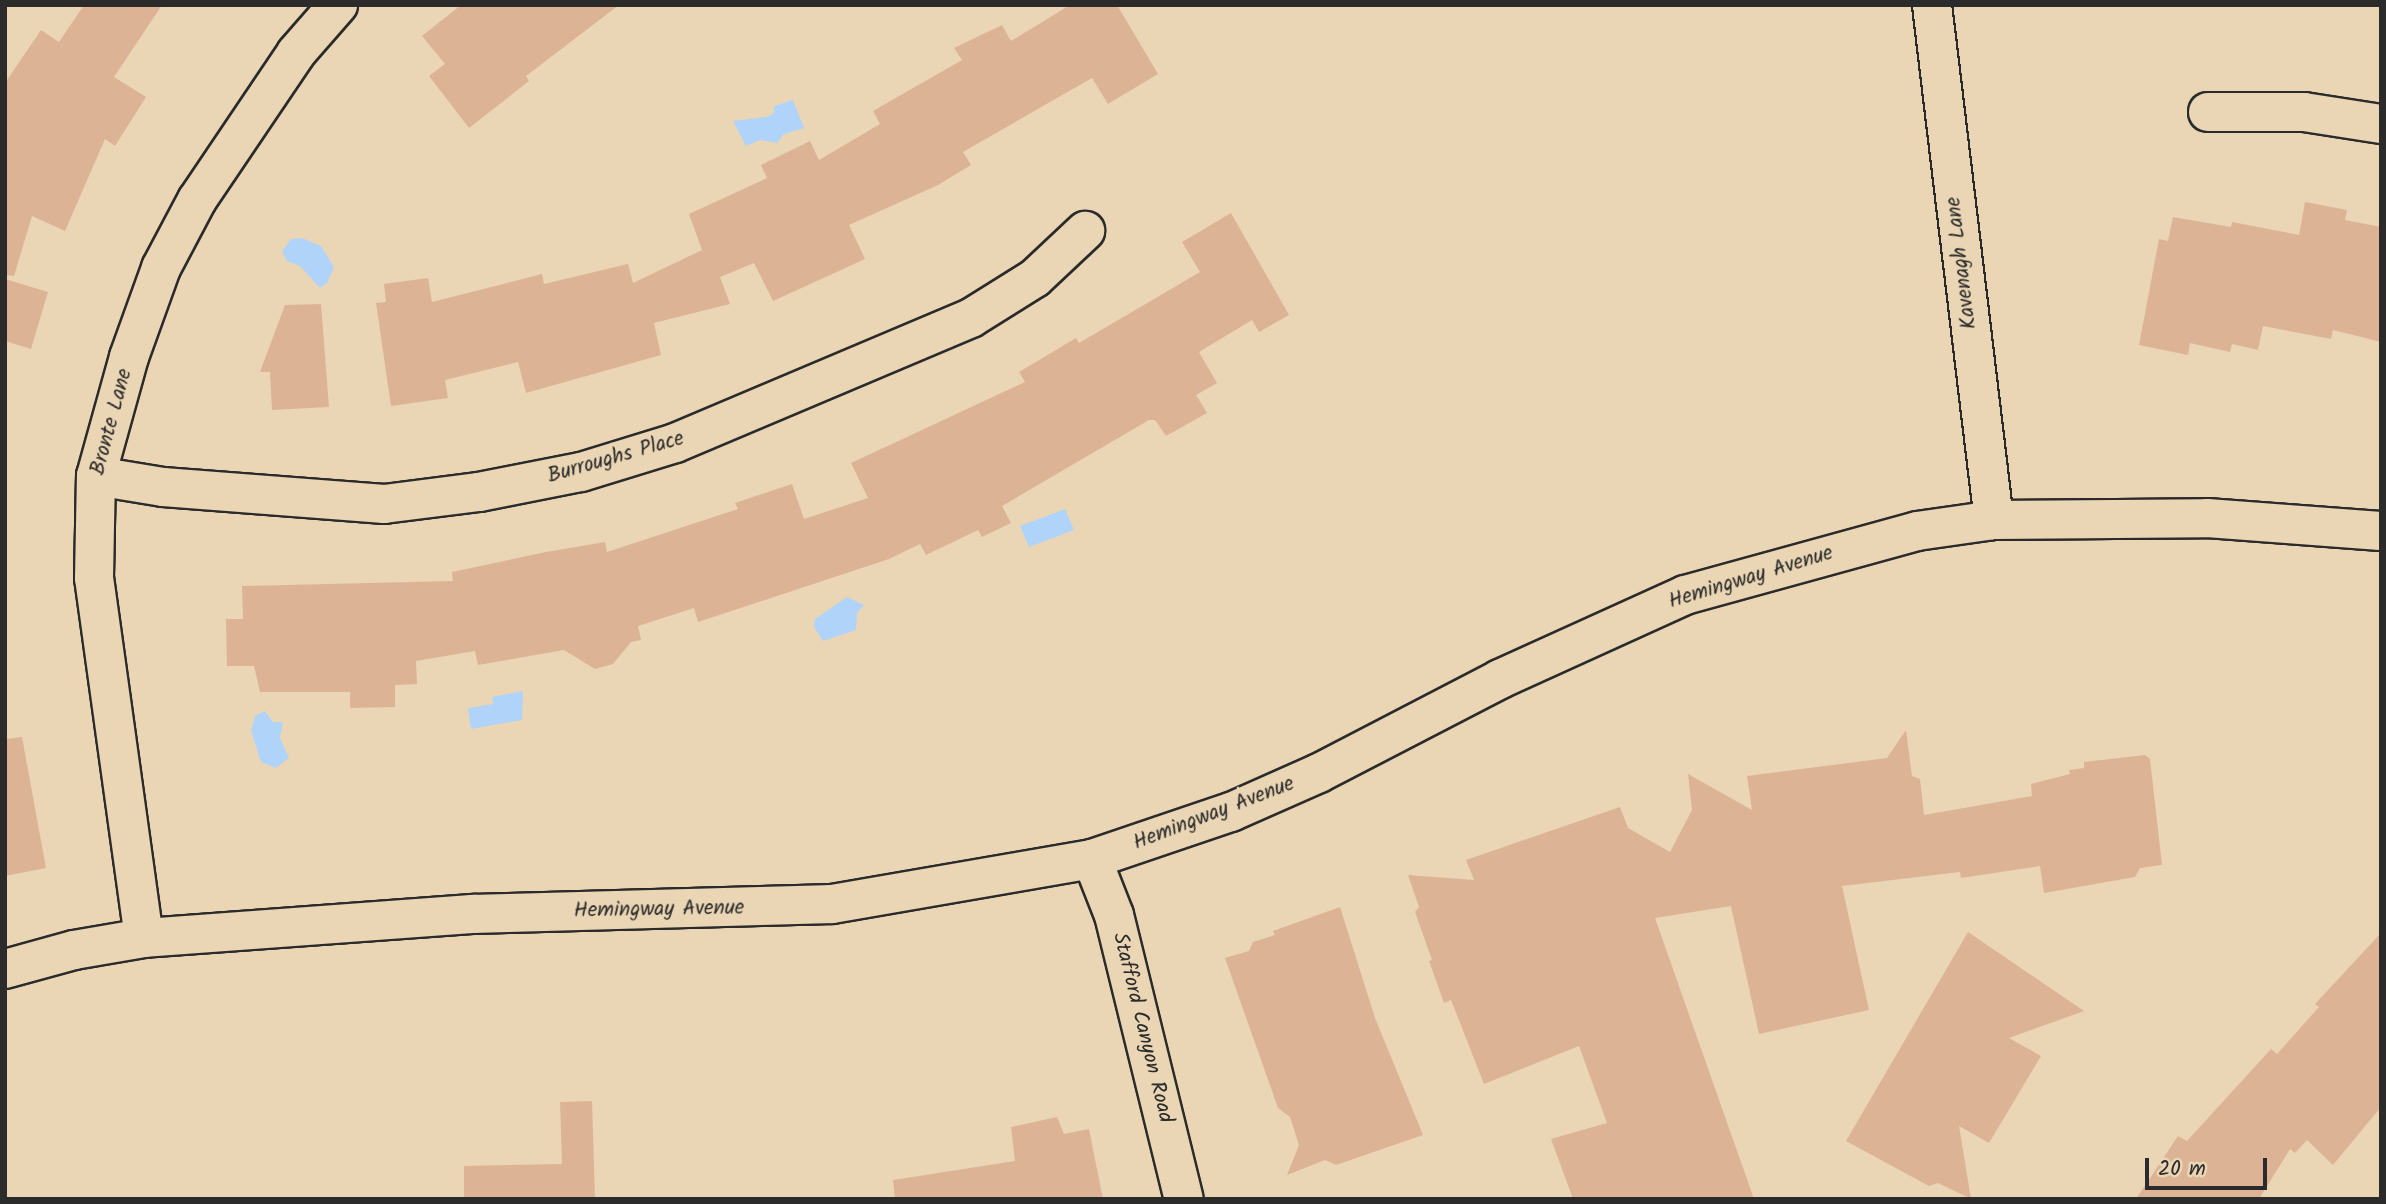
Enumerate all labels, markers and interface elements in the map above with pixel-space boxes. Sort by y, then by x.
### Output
street label: Kavenagh Lane [1941,195,1983,331]
street label: Bronte Lane [86,366,138,478]
street label: Burroughs Place [545,426,687,490]
street label: Hemingway Avenue [1666,541,1836,615]
street label: Hemingway Avenue [1130,772,1298,856]
street label: Hemingway Avenue [574,896,744,924]
street label: Stafford Canyon Road [1106,930,1178,1126]
scale bar [2148,1144,2270,1188]
text: 20 m [2158,1153,2206,1186]

